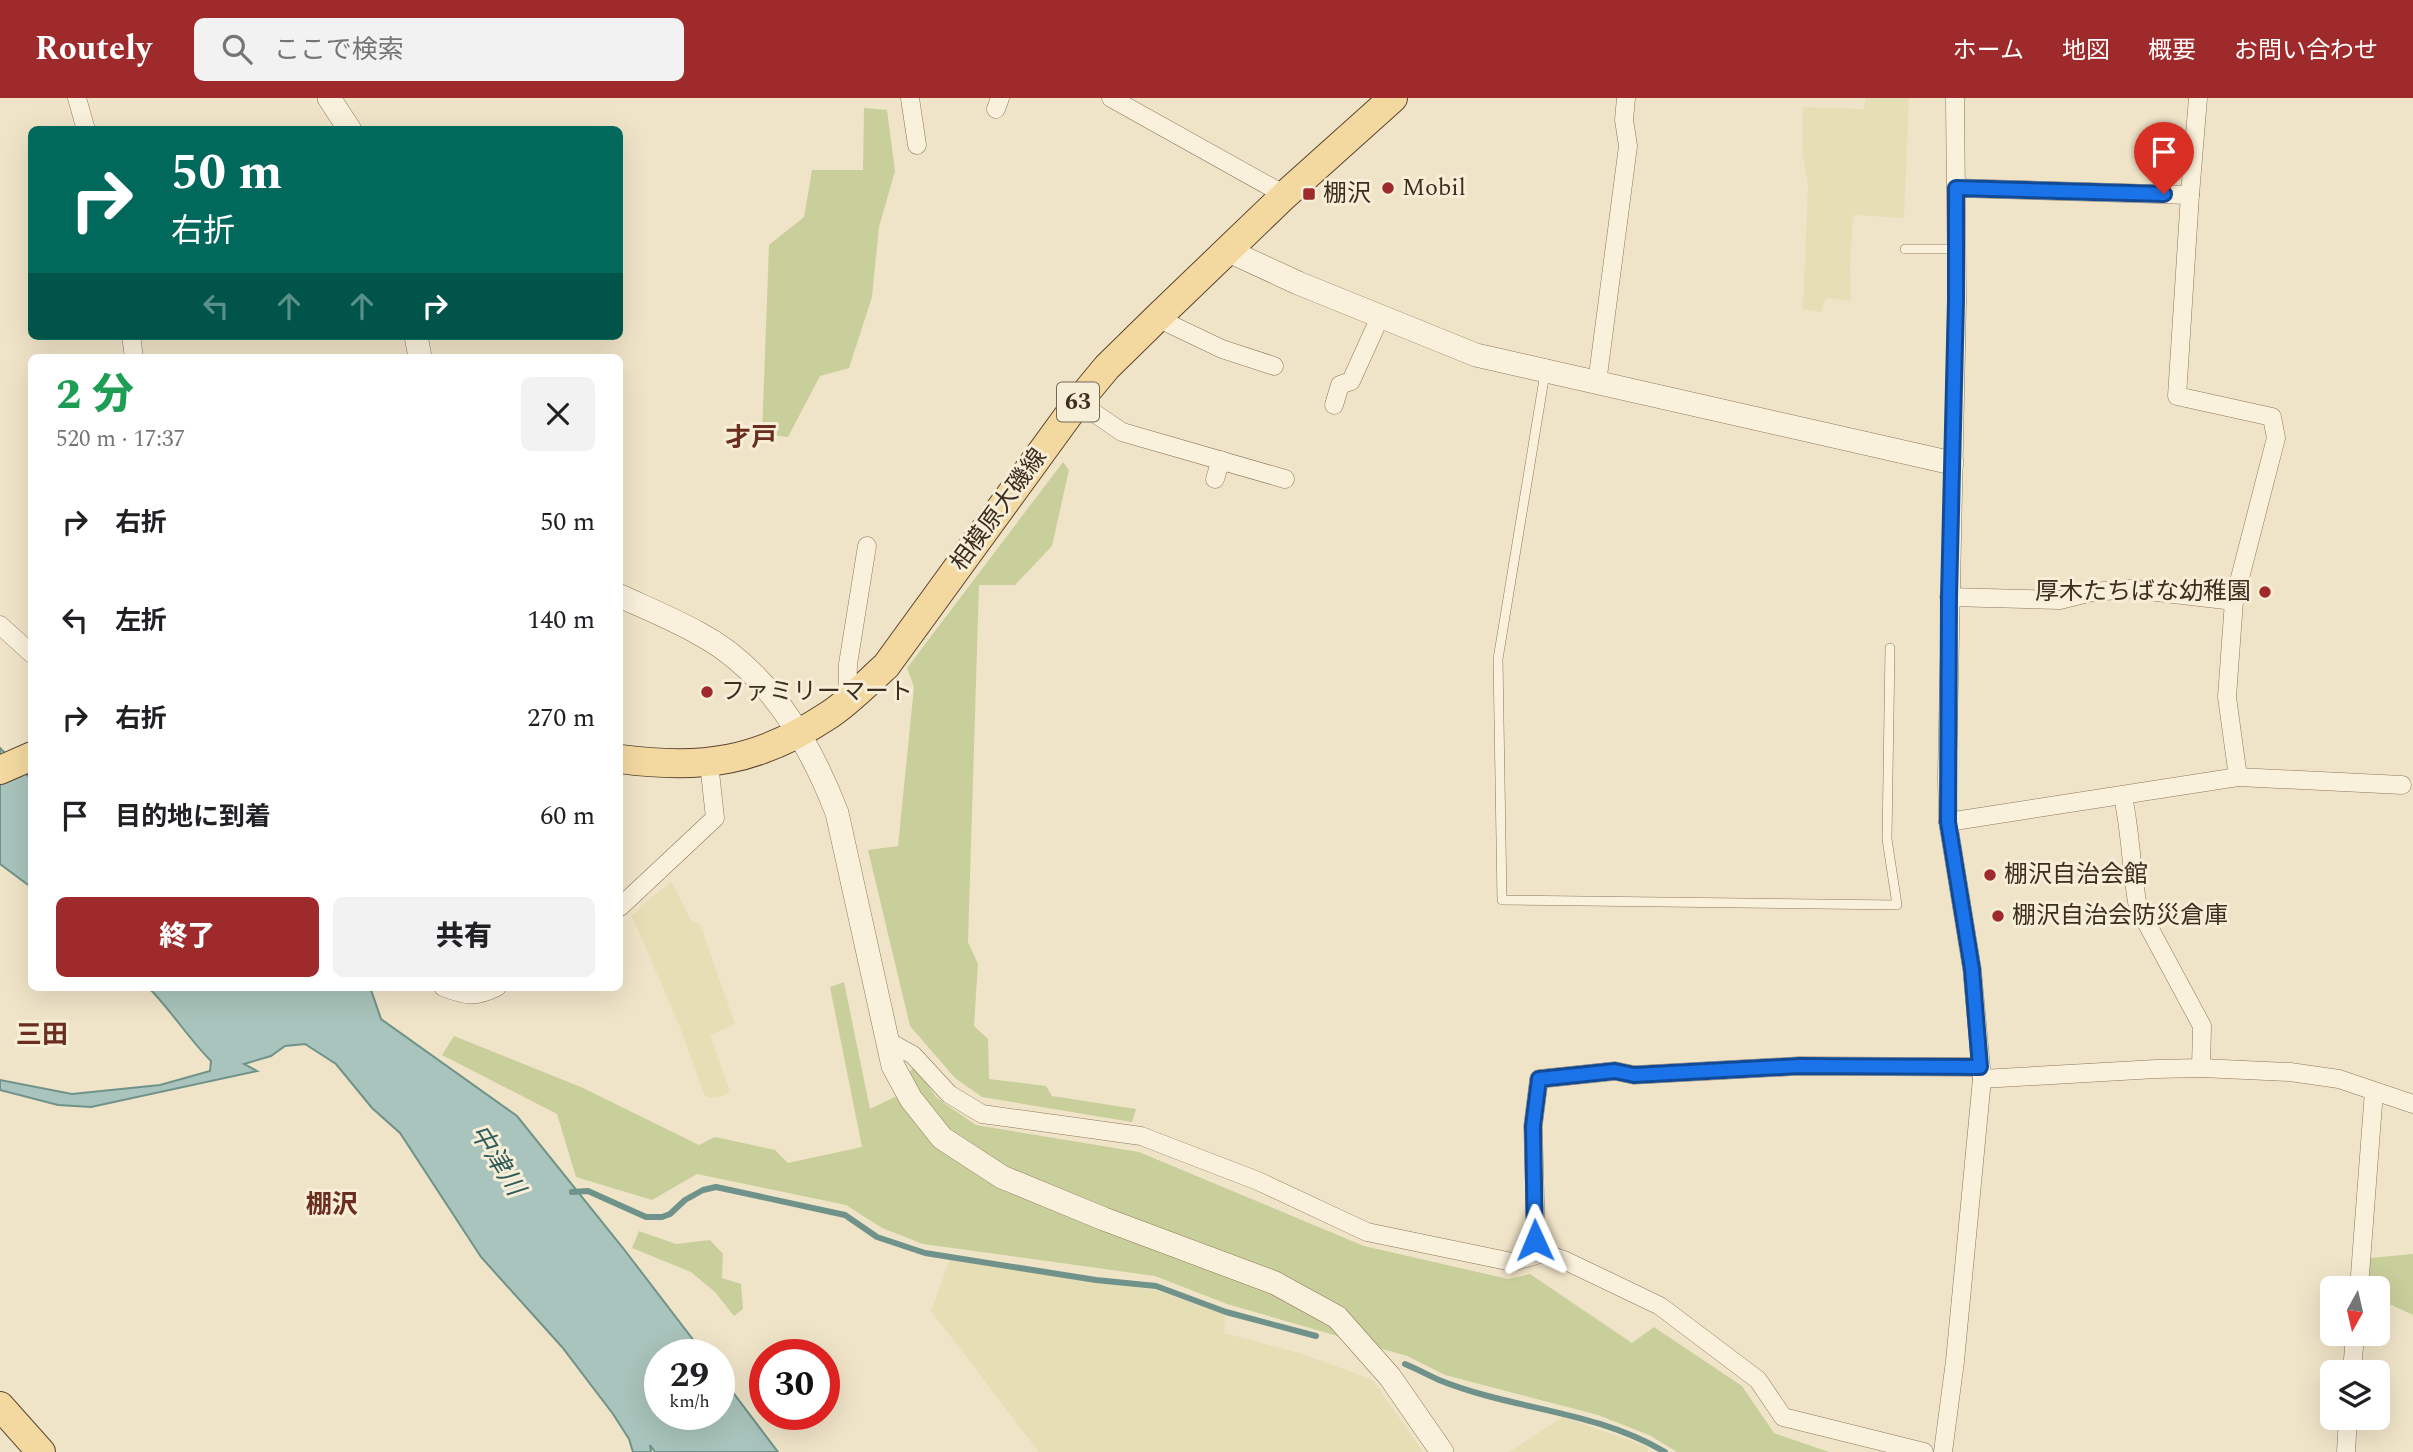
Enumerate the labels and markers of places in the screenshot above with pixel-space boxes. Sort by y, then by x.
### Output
pin [2134,122,2194,194]
place label: Mobil [1402,170,1466,206]
place label: 棚沢 [1323,176,1371,212]
marker: Mobil [1380,180,1396,196]
marker: 棚沢 [1301,186,1317,202]
place label: 厚木たちばな幼稚園 [2035,574,2251,610]
marker: 厚木たちばな幼稚園 [2257,584,2273,600]
place label: ファミリーマート [721,674,913,710]
marker: ファミリーマート [699,684,715,700]
place label: 棚沢自治会館 [2004,857,2148,893]
marker: 棚沢自治会館 [1982,867,1998,883]
place label: 棚沢自治会防災倉庫 [2012,898,2228,934]
marker: 棚沢自治会防災倉庫 [1990,908,2006,924]

